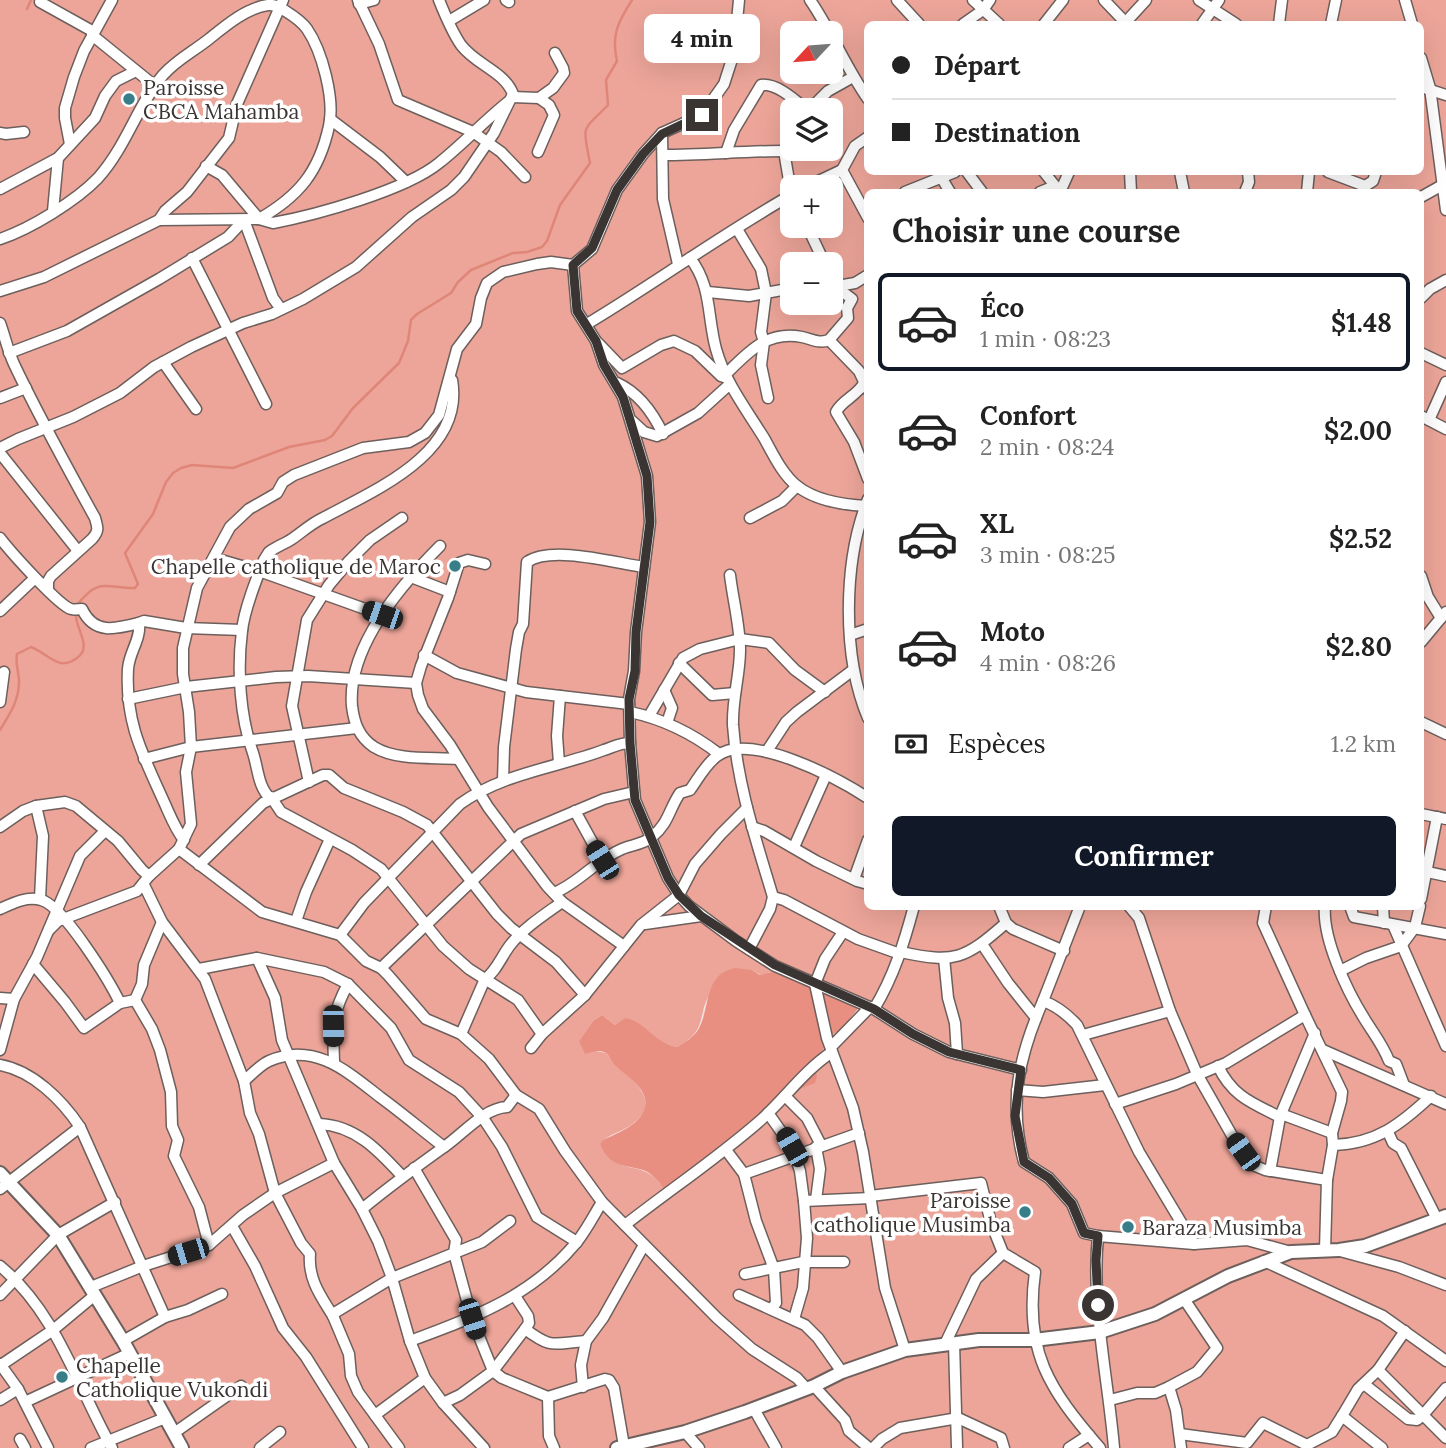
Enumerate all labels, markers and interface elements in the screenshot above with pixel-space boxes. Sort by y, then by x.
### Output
callout: 4 min [644,13,760,62]
north arrow [780,21,844,84]
map controls [780,21,843,315]
text: 4 min [671,24,733,53]
text: Départ [934,49,1020,82]
place label: Paroisse CBCA Mahamba [143,74,299,125]
marker: Paroisse CBCA Mahamba [121,91,137,107]
button: layers [780,98,843,161]
route end [686,99,718,131]
text: Destination [934,116,1080,149]
button: + [780,175,843,238]
text: Choisir une course [892,210,1180,251]
button: − [780,252,843,315]
icon: car [896,291,959,354]
text: Éco [980,291,1024,324]
text: $1.48 [1331,306,1392,339]
text: 1 min · 08:23 [980,324,1111,353]
icon: car [896,399,959,462]
text: Confort [980,399,1077,432]
text: $2.00 [1324,414,1392,447]
text: 2 min · 08:24 [980,432,1115,461]
icon: car [896,507,959,570]
text: XL [980,507,1014,540]
text: $2.52 [1329,522,1392,555]
text: 3 min · 08:25 [980,540,1116,569]
place label: Chapelle catholique de Maroc [151,553,441,580]
marker: Chapelle catholique de Maroc [447,558,463,574]
car [359,598,406,632]
icon: car [896,615,959,678]
text: Moto [980,615,1045,648]
text: $2.80 [1325,630,1392,663]
text: 4 min · 08:26 [980,648,1116,677]
icon: cash [892,725,930,763]
text: Espèces [948,727,1046,760]
text: 1.2 km [1331,729,1396,758]
button: Confirmer [892,816,1396,896]
car [582,837,623,883]
car [323,1005,344,1047]
car [773,1124,812,1170]
car [1223,1129,1264,1175]
place label: Paroisse catholique Musimba [814,1187,1011,1238]
marker: Paroisse catholique Musimba [1017,1204,1033,1220]
place label: Baraza Musimba [1142,1214,1302,1241]
marker: Baraza Musimba [1120,1219,1136,1235]
car [165,1236,212,1268]
route start [1082,1289,1114,1321]
car [456,1296,489,1342]
place label: Chapelle Catholique Vukondi [76,1352,268,1403]
marker: Chapelle Catholique Vukondi [54,1369,70,1385]

